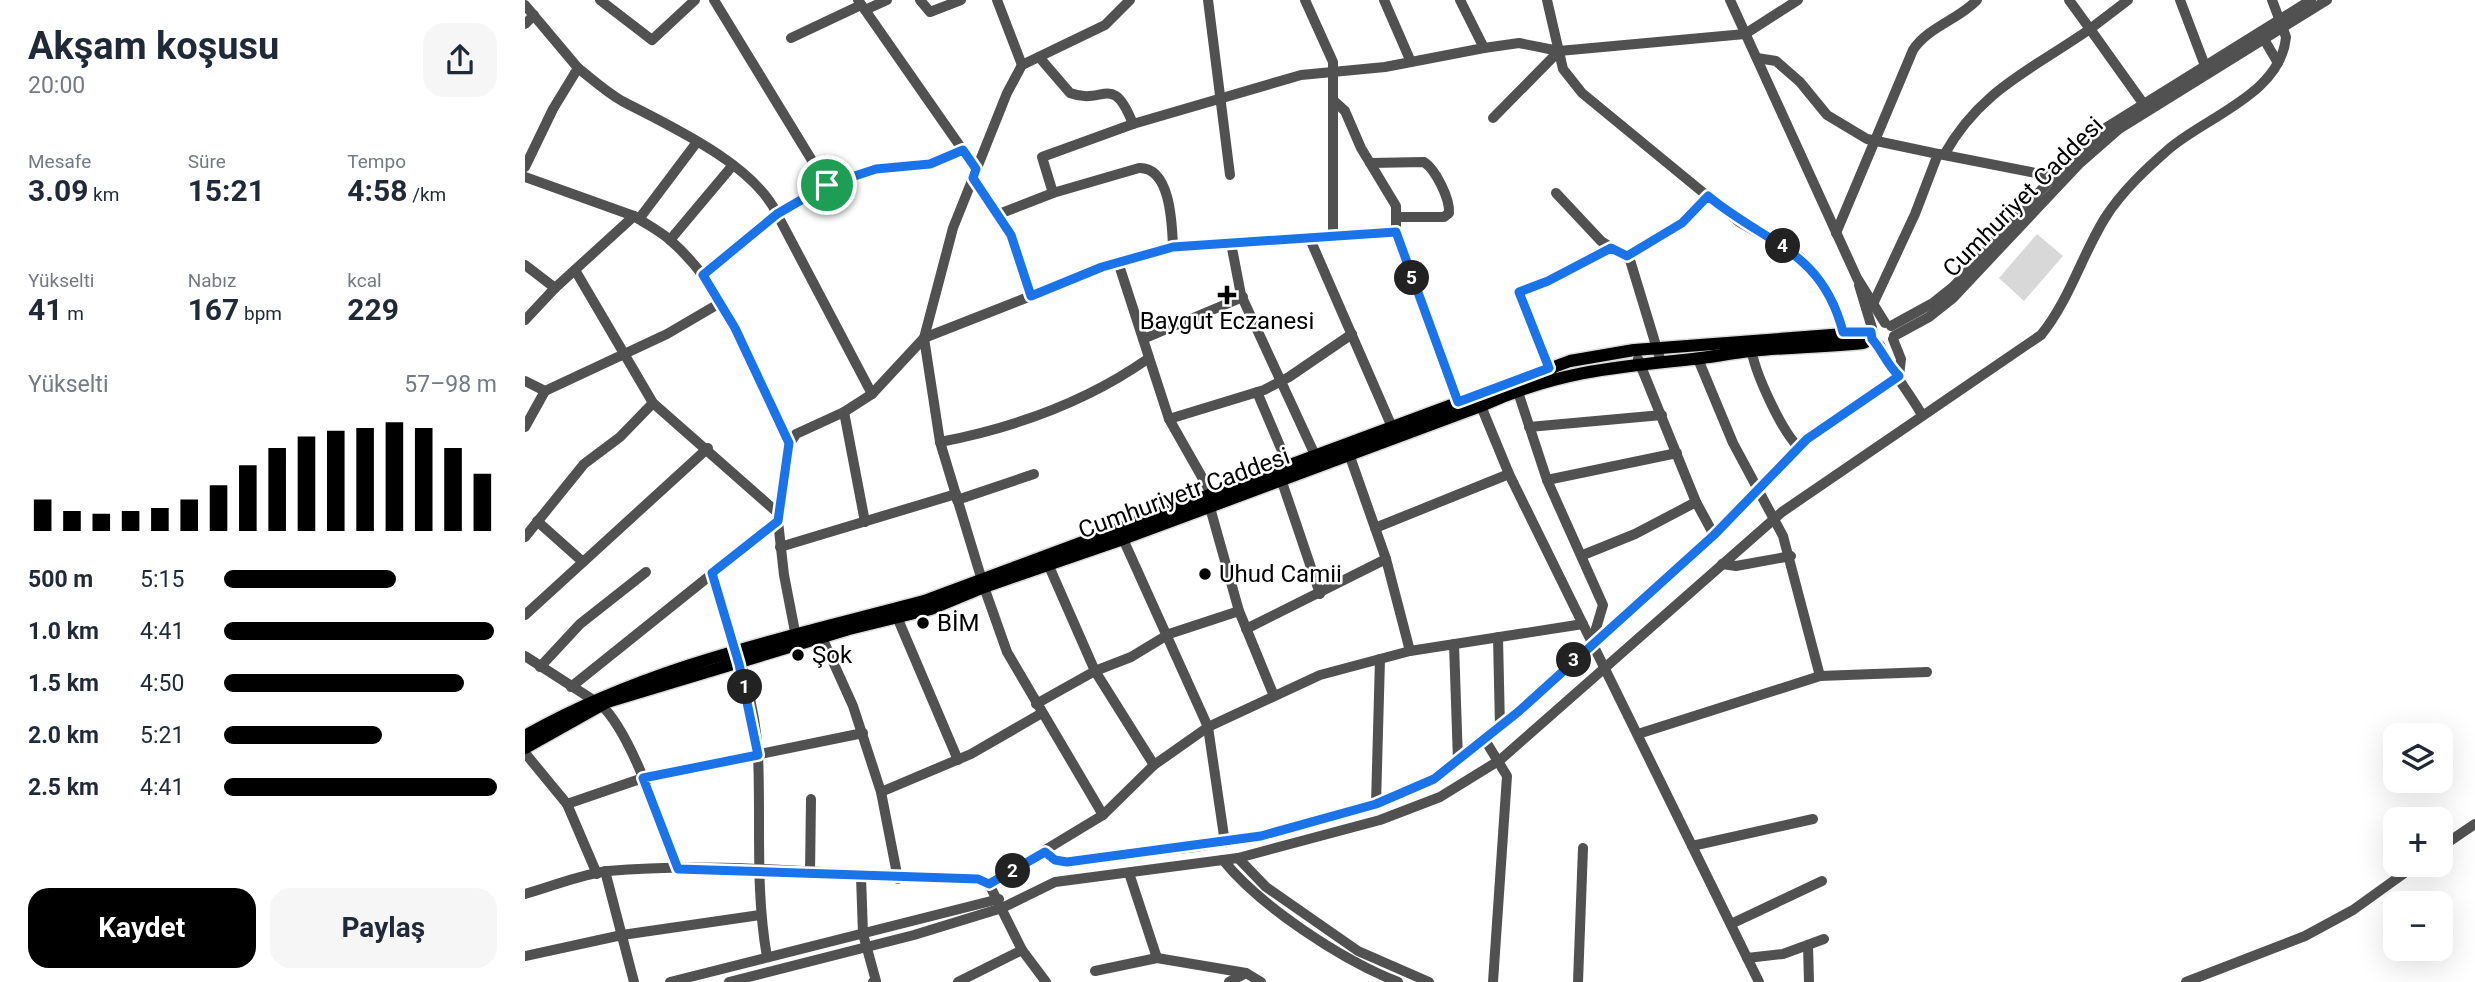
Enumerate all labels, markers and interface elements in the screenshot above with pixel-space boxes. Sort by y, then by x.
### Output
button: share [423,23,497,97]
text: Akşam koşusu [28,24,279,68]
text: 20:00 [28,72,85,99]
street label: Cumhuriyet Caddesi [1937,111,2109,283]
text: Mesafe [28,150,91,173]
text: Süre [188,150,226,173]
text: Tempo [347,150,406,173]
pin [797,155,857,215]
icon: arrive [808,166,846,204]
text: 3.09 [28,173,88,208]
text: 15:21 [188,173,265,208]
text: 4:58 [347,173,407,208]
text: km [88,183,119,206]
text: /km [407,183,446,206]
pin: 4 [1765,229,1801,264]
text: 4 [1777,234,1788,257]
pin: 5 [1395,260,1429,296]
text: 5 [1406,266,1417,289]
text: Yükselti [28,269,95,292]
text: Nabız [188,269,236,292]
text: kcal [347,269,382,292]
marker: Baygut Eczanesi [1219,287,1235,303]
text: 41 [28,292,62,327]
text: 167 [188,292,239,327]
text: 229 [347,292,399,327]
text: m [62,302,84,325]
text: bpm [239,302,282,325]
place label: Baygut Eczanesi [1140,307,1314,335]
text: Yükselti [28,371,109,398]
text: 57–98 m [404,371,497,398]
street label: Cumhuriyetr Caddesi [1074,442,1294,544]
place label: Uhud Camii [1219,560,1342,588]
text: 500 m [28,566,93,593]
text: 5:15 [140,566,184,593]
marker: Uhud Camii [1197,566,1213,582]
place label: BİM [937,609,979,637]
marker: BİM [915,615,931,631]
text: 1.0 km [28,618,99,645]
text: 4:41 [140,618,184,645]
place label: Şok [812,641,853,669]
pin: 3 [1557,642,1591,678]
marker: Şok [790,647,806,663]
text: 3 [1568,648,1579,671]
text: 1.5 km [28,670,99,697]
text: 4:50 [140,670,184,697]
pin: 1 [727,670,763,704]
text: 1 [739,675,750,698]
text: 2.0 km [28,722,99,749]
text: 5:21 [140,722,184,749]
map controls [2383,723,2453,961]
button: layers [2383,723,2453,793]
text: 2.5 km [28,774,99,801]
text: 4:41 [140,774,184,801]
button: + [2383,807,2453,877]
pin: 2 [995,854,1030,888]
text: 2 [1007,859,1018,882]
button: Kaydet [28,888,256,968]
button: Paylaş [270,888,497,968]
button: − [2383,891,2453,961]

